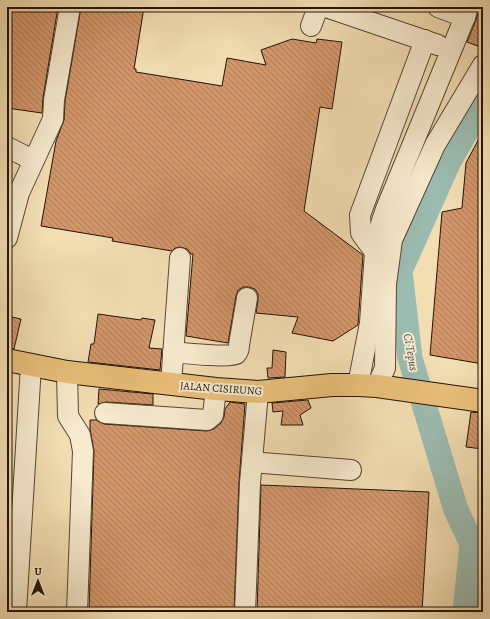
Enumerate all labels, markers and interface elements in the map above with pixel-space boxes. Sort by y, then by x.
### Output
water label: Ci Tepus [400,332,422,372]
street label: JALAN CISIRUNG [179,378,262,399]
north arrow [18,561,58,601]
text: U [34,564,42,579]

